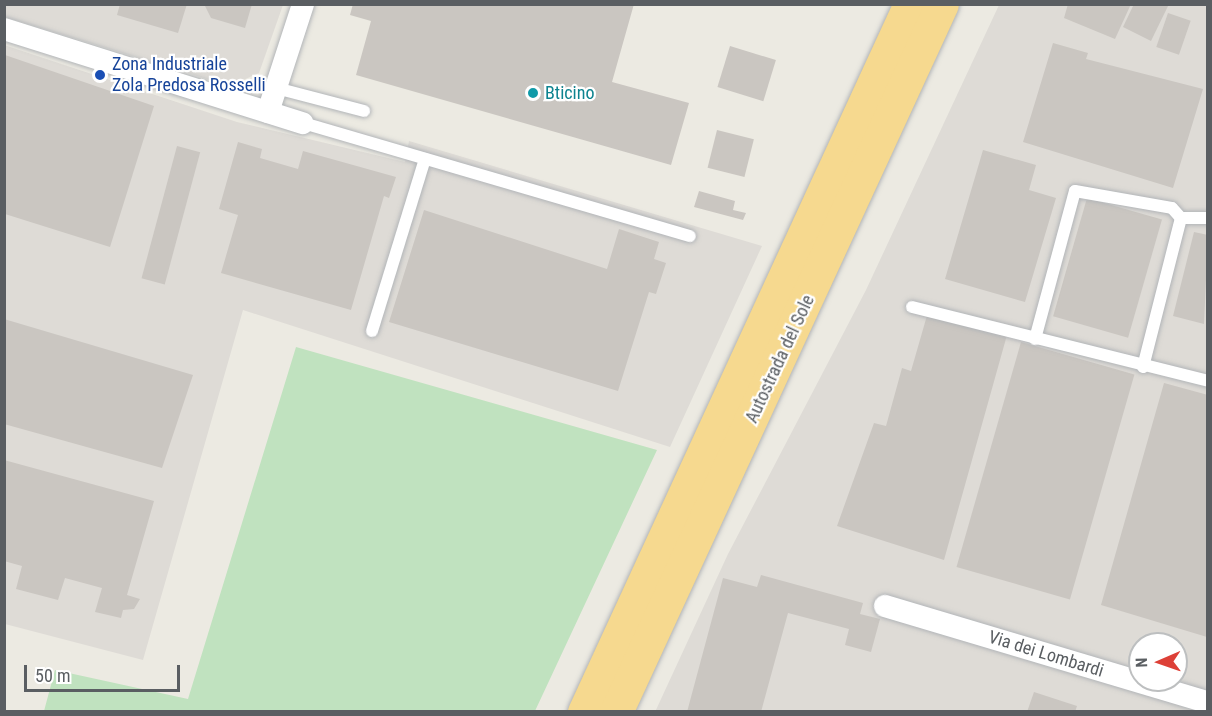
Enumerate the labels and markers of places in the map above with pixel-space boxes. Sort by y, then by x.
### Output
place label: Zona Industriale Zola Predosa Rosselli [112,54,266,97]
marker: Zona Industriale Zola Predosa Rosselli [93,68,107,82]
place label: Bticino [545,82,594,104]
marker: Bticino [526,86,540,100]

